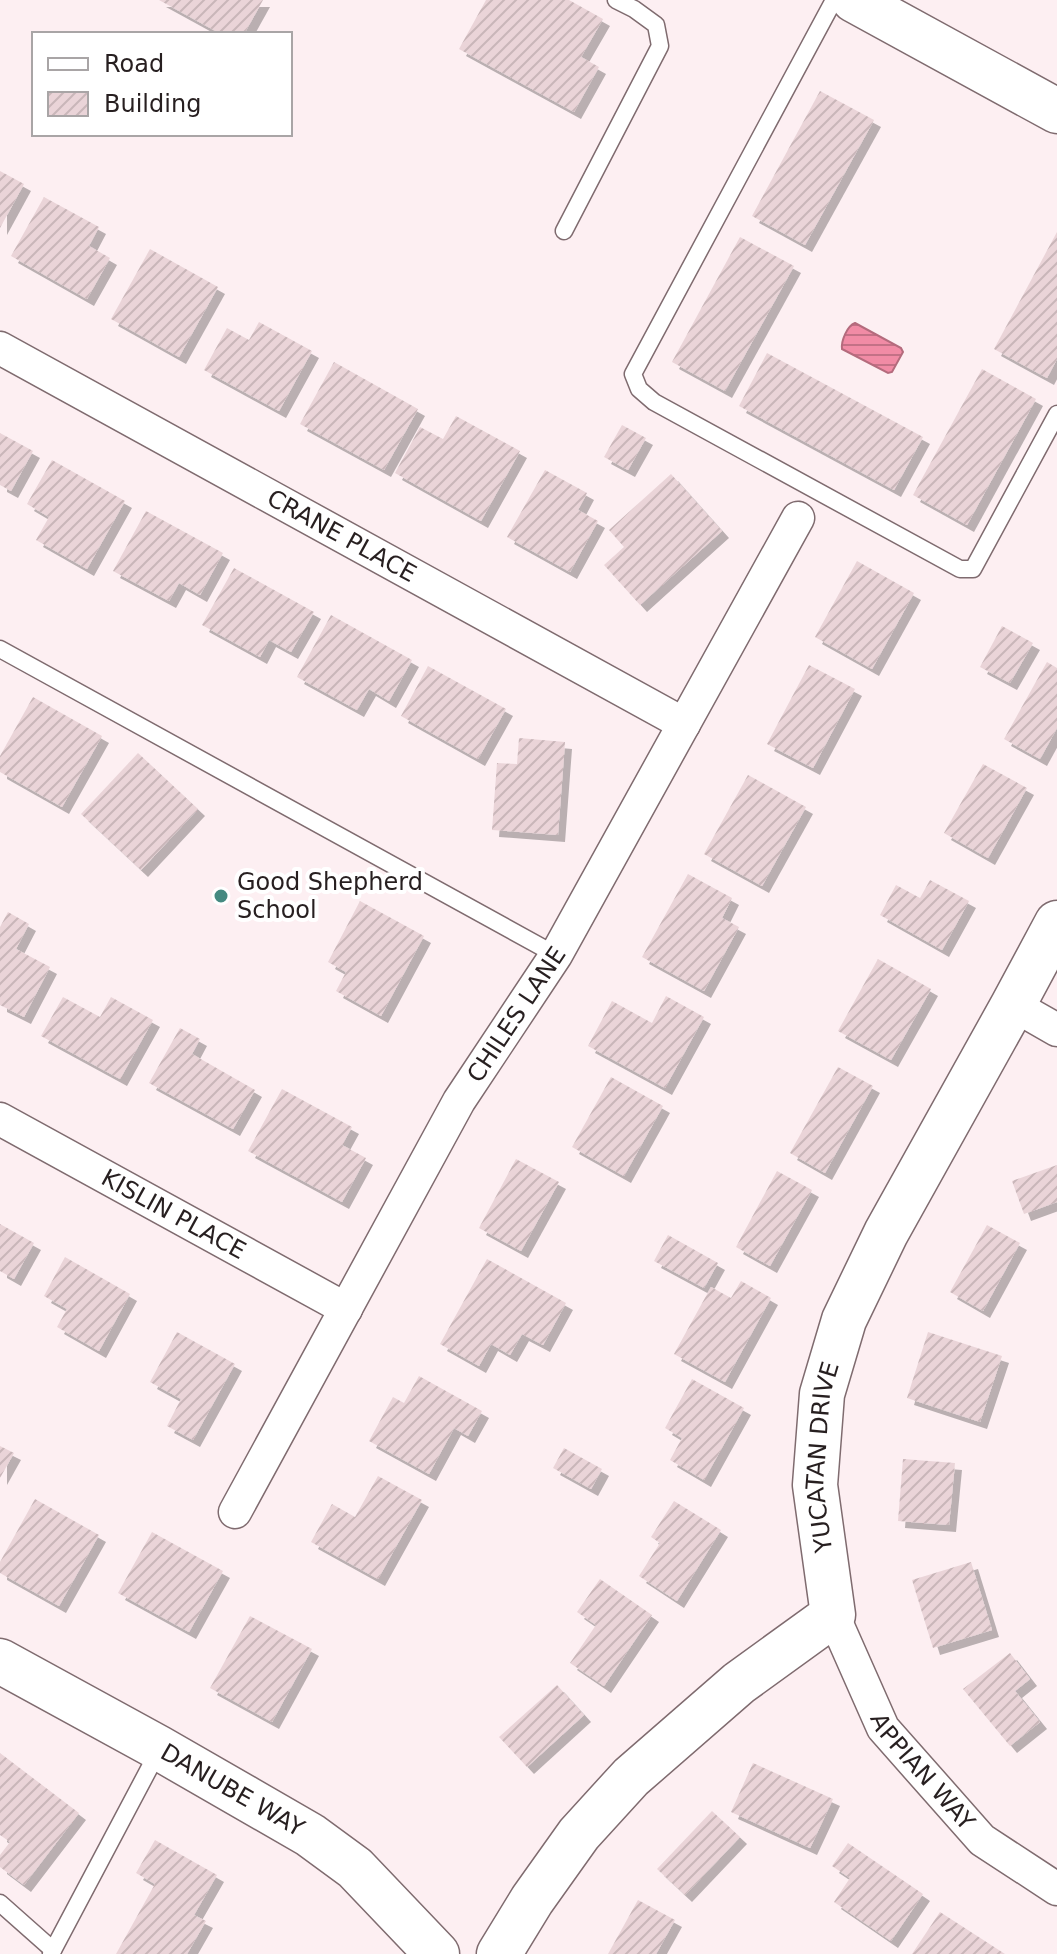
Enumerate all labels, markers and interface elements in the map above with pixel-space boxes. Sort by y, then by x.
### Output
legend [32,32,292,136]
text: Road [104,50,164,78]
text: Building [104,90,201,118]
street label: CRANE PLACE [262,484,421,588]
place label: Good Shepherd School [237,868,423,924]
marker: Good Shepherd School [212,887,230,905]
street label: CHILES LANE [461,941,572,1087]
street label: KISLIN PLACE [96,1163,251,1265]
street label: YUCATAN DRIVE [801,1358,845,1555]
street label: APPIAN WAY [864,1709,981,1836]
street label: DANUBE WAY [156,1738,309,1843]

